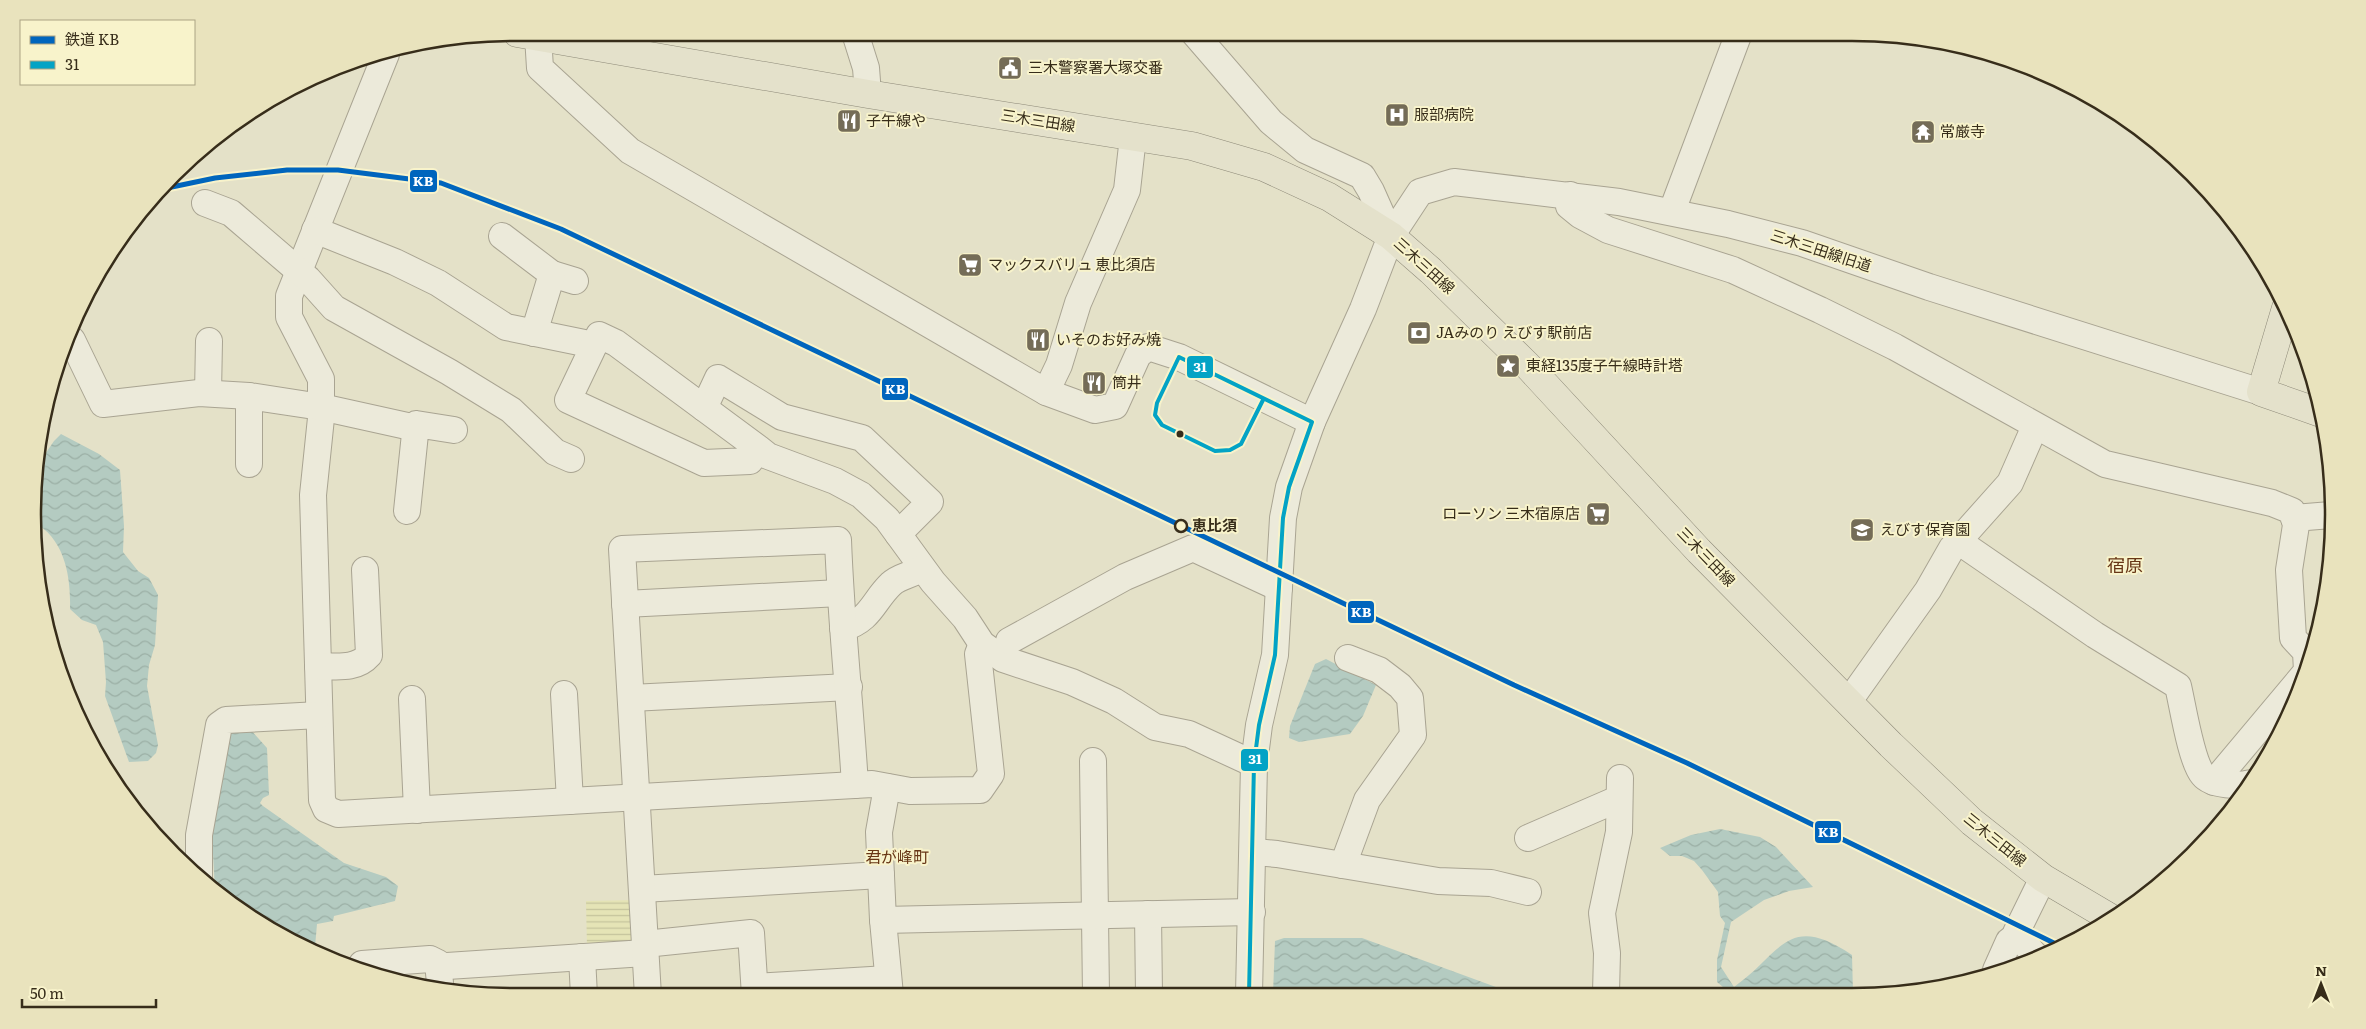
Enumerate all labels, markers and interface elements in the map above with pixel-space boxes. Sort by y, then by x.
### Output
legend [20,20,195,85]
text: 鉄道 KB [65,27,119,50]
text: 31 [65,52,79,75]
public building icon: 三木警察署大塚交番 [997,55,1023,81]
place label: 三木警察署大塚交番 [1028,55,1163,78]
street label: 三木三田線 [999,102,1077,137]
hospital icon: 服部病院 [1384,102,1410,128]
place label: 服部病院 [1414,102,1474,125]
restaurant icon: 子午線や [836,108,862,134]
place label: 子午線や [866,108,926,131]
temple icon: 常厳寺 [1910,119,1936,145]
place label: 常厳寺 [1940,119,1985,142]
line badge: KB [409,169,438,193]
text: KB [413,170,434,190]
street label: 三木三田線旧道 [1768,222,1875,277]
street label: 三木三田線 [1389,231,1461,299]
supermarket icon: マックスバリュ 恵比須店 [957,252,983,278]
place label: マックスバリュ 恵比須店 [988,252,1156,275]
bank icon: JAみのり えびす駅前店 [1406,320,1432,346]
place label: JAみのり えびす駅前店 [1436,320,1592,343]
restaurant icon: いそのお好み焼 [1025,327,1051,353]
place label: いそのお好み焼 [1056,327,1161,350]
place icon: 東経135度子午線時計塔 [1495,353,1521,379]
place label: 東経135度子午線時計塔 [1526,353,1683,376]
line badge: 31 [1186,355,1214,379]
text: 31 [1193,356,1207,376]
restaurant icon: 筒井 [1081,370,1107,396]
place label: 筒井 [1112,370,1142,393]
line badge: KB [881,377,909,401]
text: KB [885,378,906,398]
unlabelled marker [1175,429,1185,439]
place label: ローソン 三木宿原店 [1442,501,1580,524]
supermarket icon: ローソン 三木宿原店 [1585,501,1611,527]
place label: 恵比須 [1192,513,1237,536]
school or university icon: えびす保育園 [1849,517,1875,543]
place label: えびす保育園 [1880,517,1970,540]
marker: 恵比須 [1174,519,1188,533]
street label: 三木三田線 [1673,521,1741,591]
district label: 宿原 [2107,551,2143,578]
line badge: KB [1347,600,1375,624]
text: KB [1351,601,1372,621]
line badge: 31 [1240,748,1269,772]
text: 31 [1248,748,1262,768]
street label: 三木三田線 [1960,806,2032,871]
line badge: KB [1814,820,1842,844]
text: KB [1818,821,1839,841]
district label: 君が峰町 [865,844,929,868]
north arrow [2296,959,2346,1009]
text: N [2315,960,2327,980]
scale bar [22,976,156,1008]
text: 50 m [30,981,64,1004]

